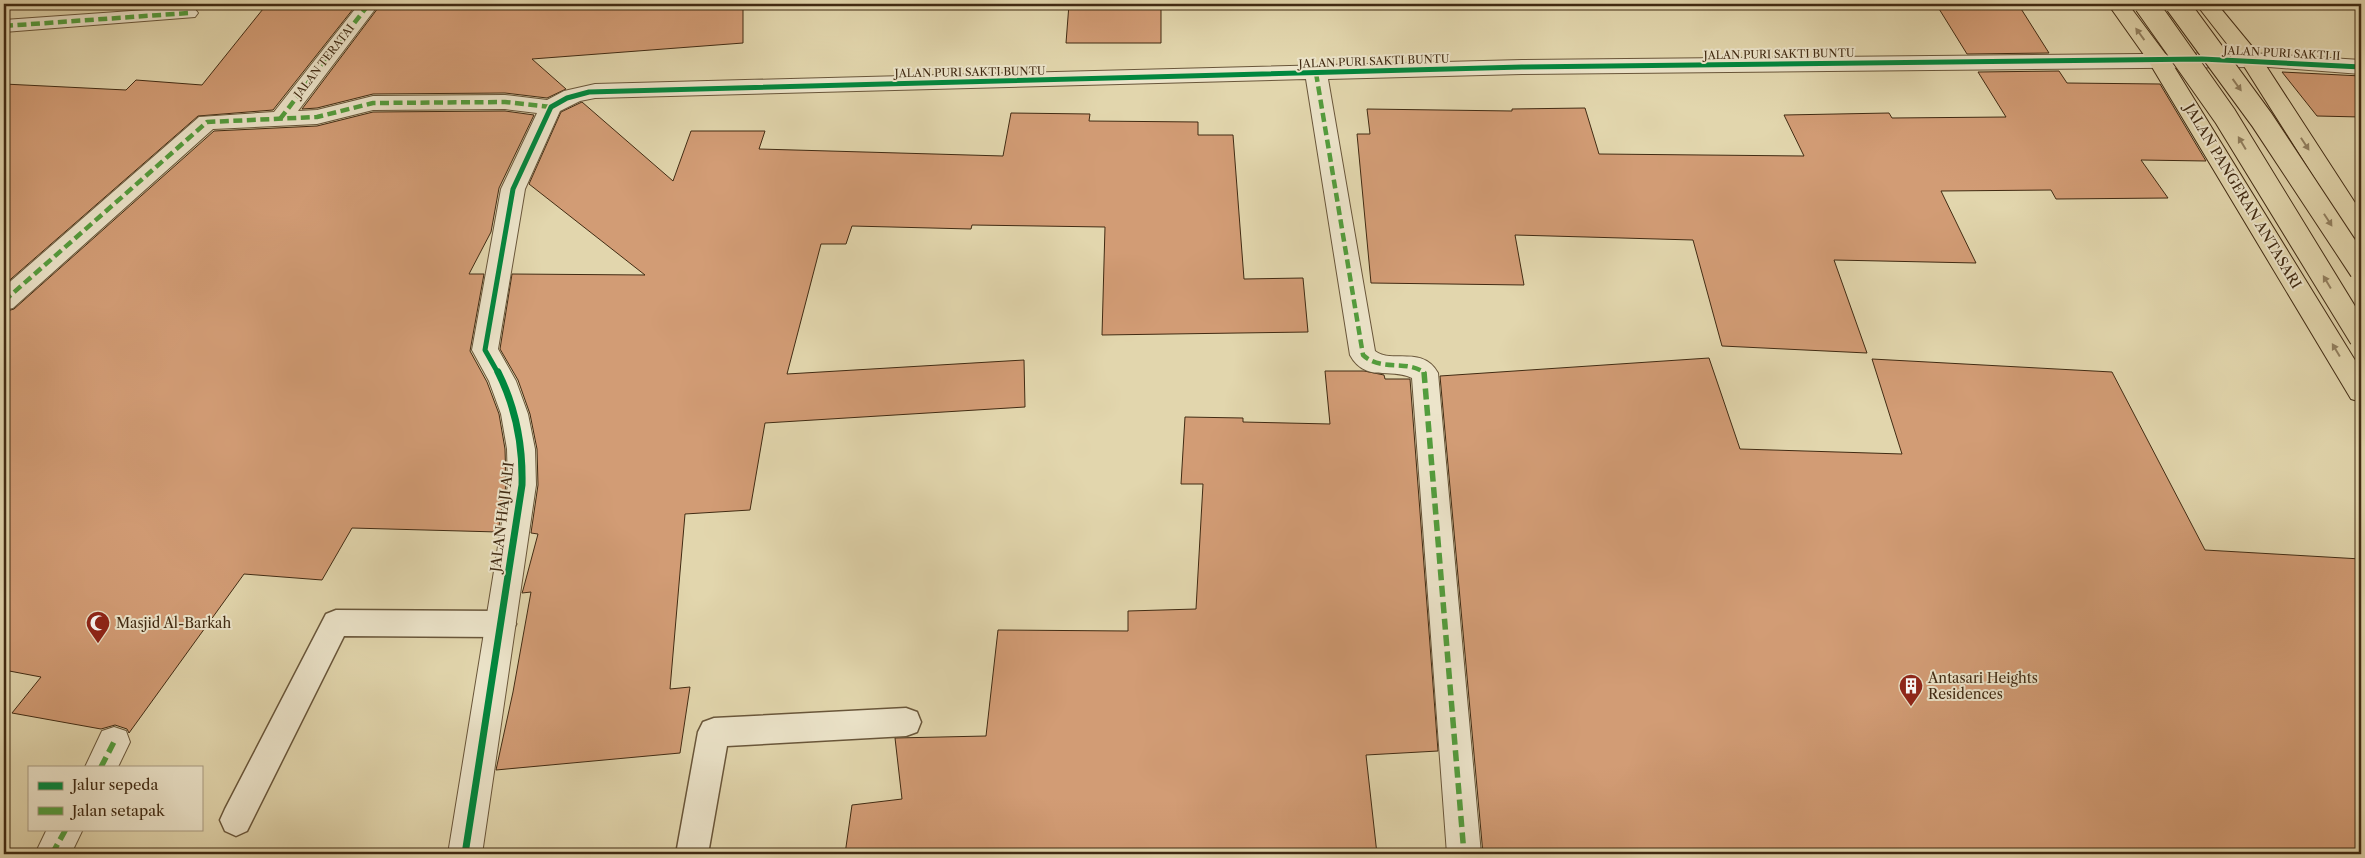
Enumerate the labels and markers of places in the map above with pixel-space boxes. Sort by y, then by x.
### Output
mosque icon: Masjid Al-Barkah [85,610,111,644]
place label: Masjid Al-Barkah [116,614,232,632]
place label: Antasari Heights Residences [1927,669,2038,703]
building icon: Antasari Heights Residences [1898,673,1924,707]

